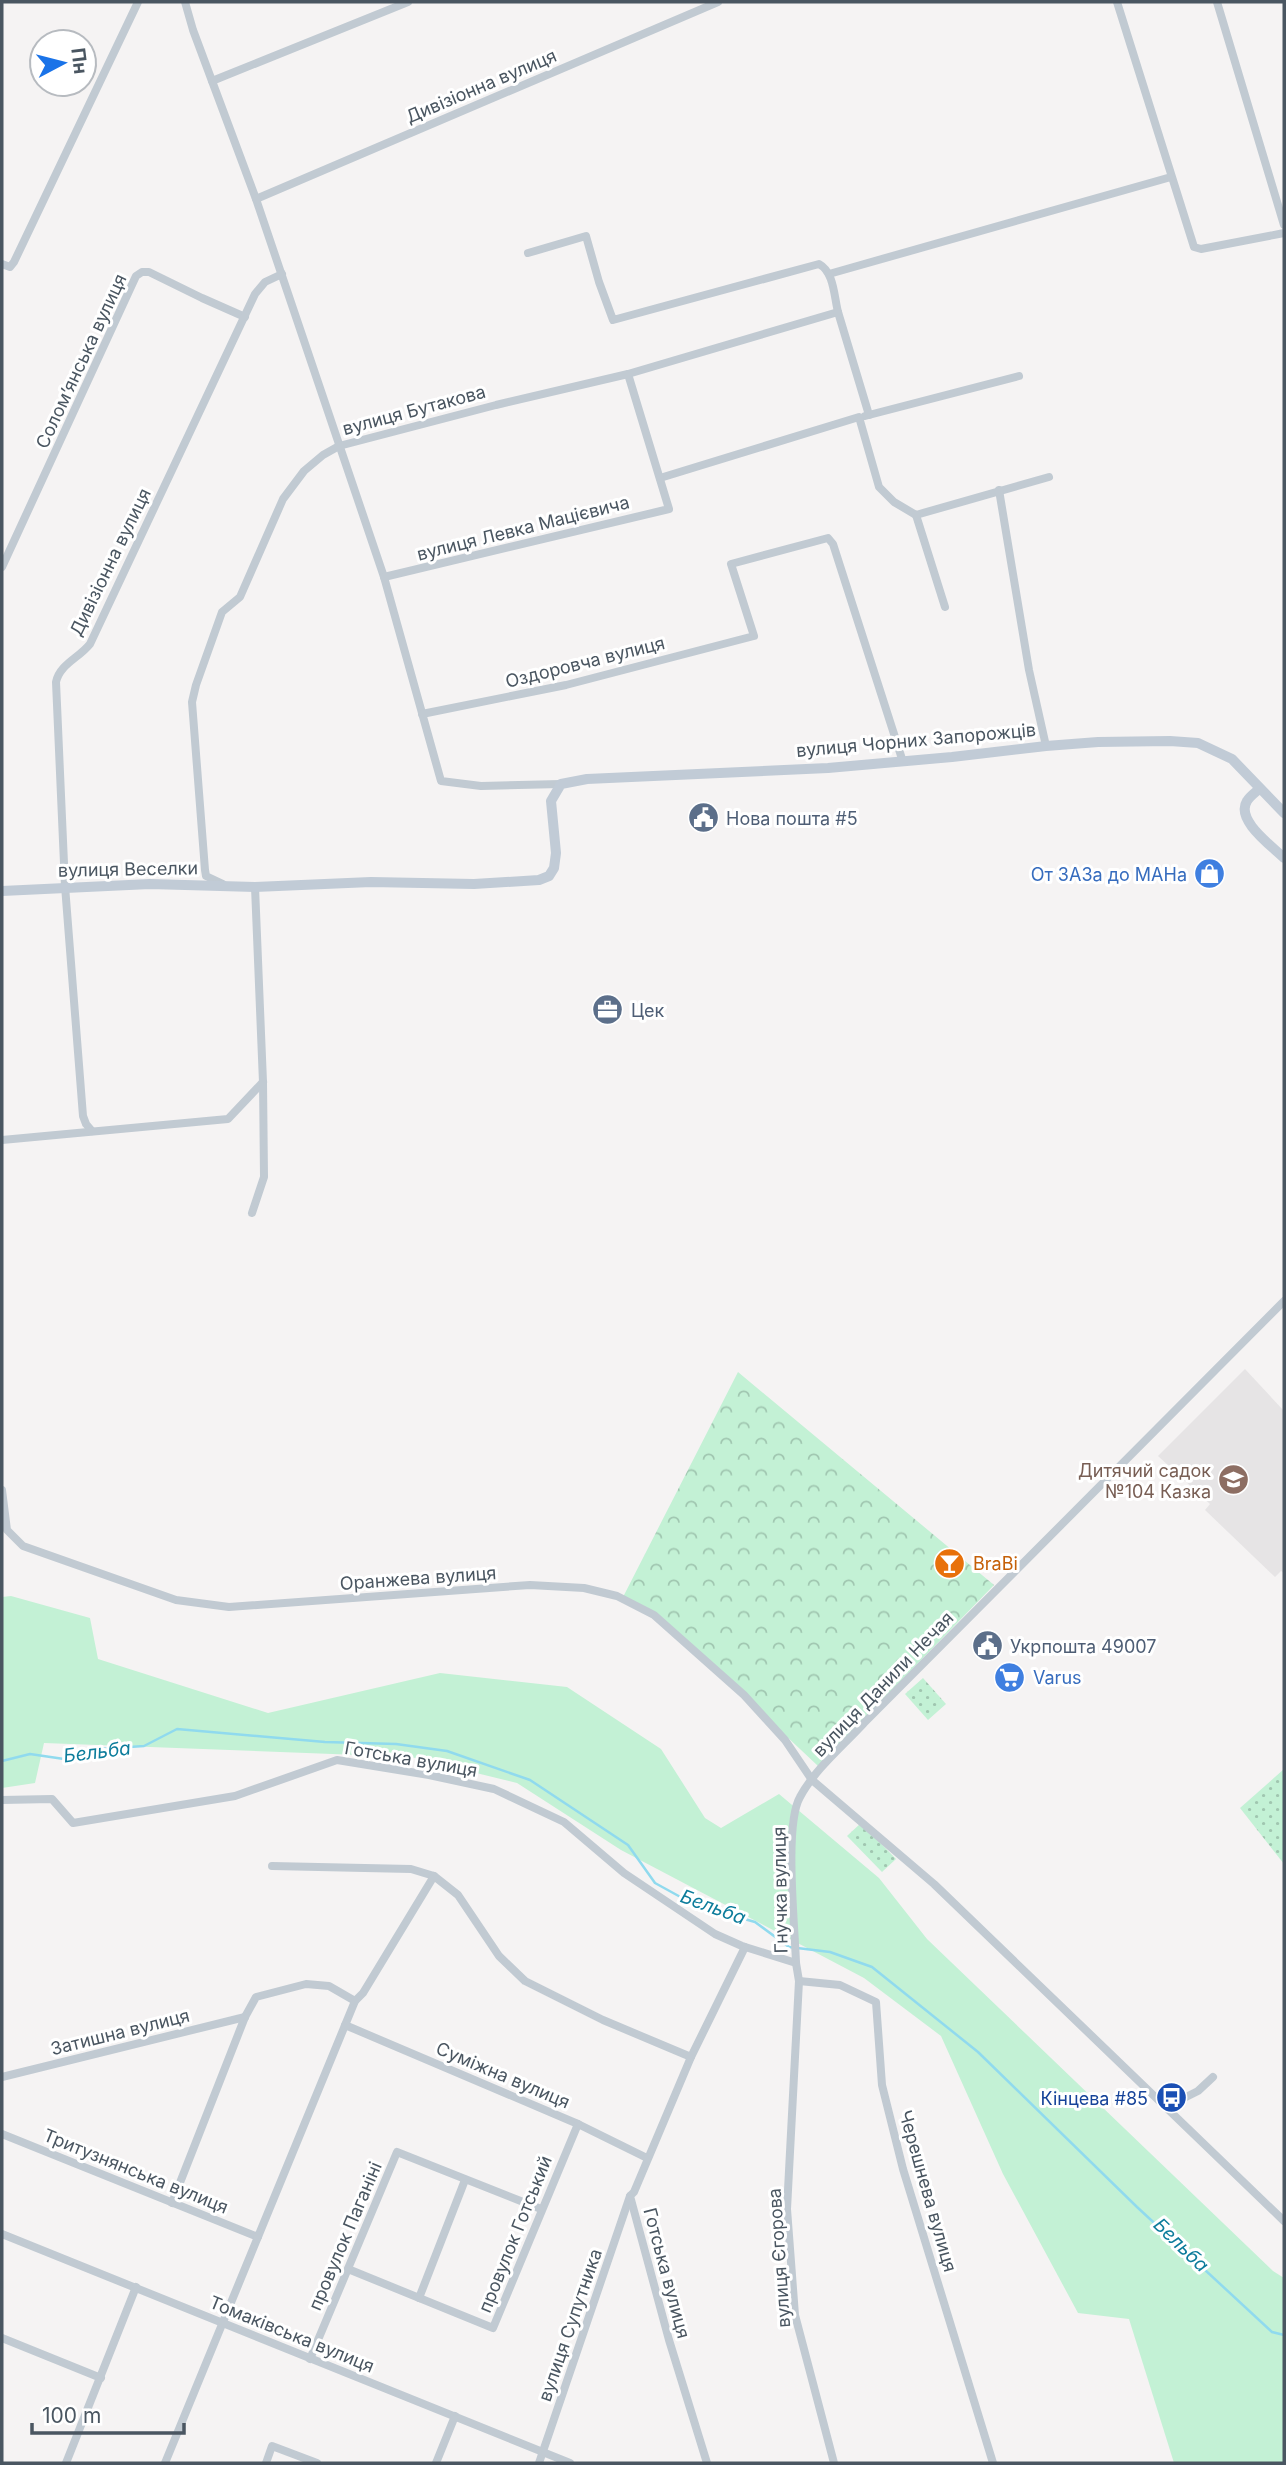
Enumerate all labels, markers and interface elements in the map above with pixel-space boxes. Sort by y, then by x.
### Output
north arrow [28,28,98,98]
street label: Дивізіонна вулиця [403,45,559,127]
text: Пн [66,47,92,75]
street label: Соломʼянська вулиця [31,270,131,452]
street label: вулиця Бутакова [340,381,488,439]
street label: Дивізіонна вулиця [65,485,155,639]
street label: вулиця Левка Мацієвича [415,491,631,565]
street label: Оздоровча вулиця [503,632,667,692]
street label: вулиця Чорних Запорожців [795,719,1037,761]
public building icon: Нова пошта #5 [686,801,720,835]
place label: Нова пошта #5 [726,808,858,829]
street label: вулиця Веселки [58,857,198,881]
shop icon: От ЗАЗа до МАНа [1193,857,1227,891]
place label: От ЗАЗа до МАНа [1031,864,1187,885]
office icon: Цек [591,993,625,1027]
place label: Цек [631,1000,664,1021]
place label: Дитячий садок №104 Казка [1078,1460,1211,1502]
school or university icon: Дитячий садок №104 Казка [1217,1463,1251,1497]
bar icon: BraBi [933,1546,967,1580]
place label: BraBi [973,1553,1018,1574]
street label: Оранжева вулиця [339,1562,497,1594]
street label: вулиця Данили Нечая [808,1607,958,1761]
public building icon: Укрпошта 49007 [970,1629,1004,1663]
place label: Укрпошта 49007 [1010,1636,1156,1657]
supermarket icon: Varus [993,1660,1027,1694]
place label: Varus [1033,1667,1082,1688]
water label: Бельба [62,1736,132,1768]
street label: Готська вулиця [343,1737,479,1781]
street label: Гнучка вулиця [768,1827,792,1953]
water label: Бельба [677,1885,749,1929]
street label: Затишна вулиця [48,2005,192,2059]
street label: Суміжна вулиця [433,2037,573,2113]
bus stop icon: Кінцева #85 [1154,2081,1188,2115]
place label: Кінцева #85 [1041,2088,1148,2109]
street label: Черешнева вулиця [895,2108,961,2274]
street label: Тритузнянська вулиця [41,2124,231,2218]
street label: провулок Готський [474,2153,556,2315]
street label: провулок Паганіні [304,2159,386,2313]
street label: вулиця Єгорова [764,2188,794,2328]
street label: Готська вулиця [639,2205,695,2341]
water label: Бельба [1149,2213,1214,2277]
street label: вулиця Супутника [534,2246,606,2404]
street label: Томаківська вулиця [207,2291,377,2377]
scale bar [32,2392,184,2436]
text: 100 m [42,2403,101,2428]

